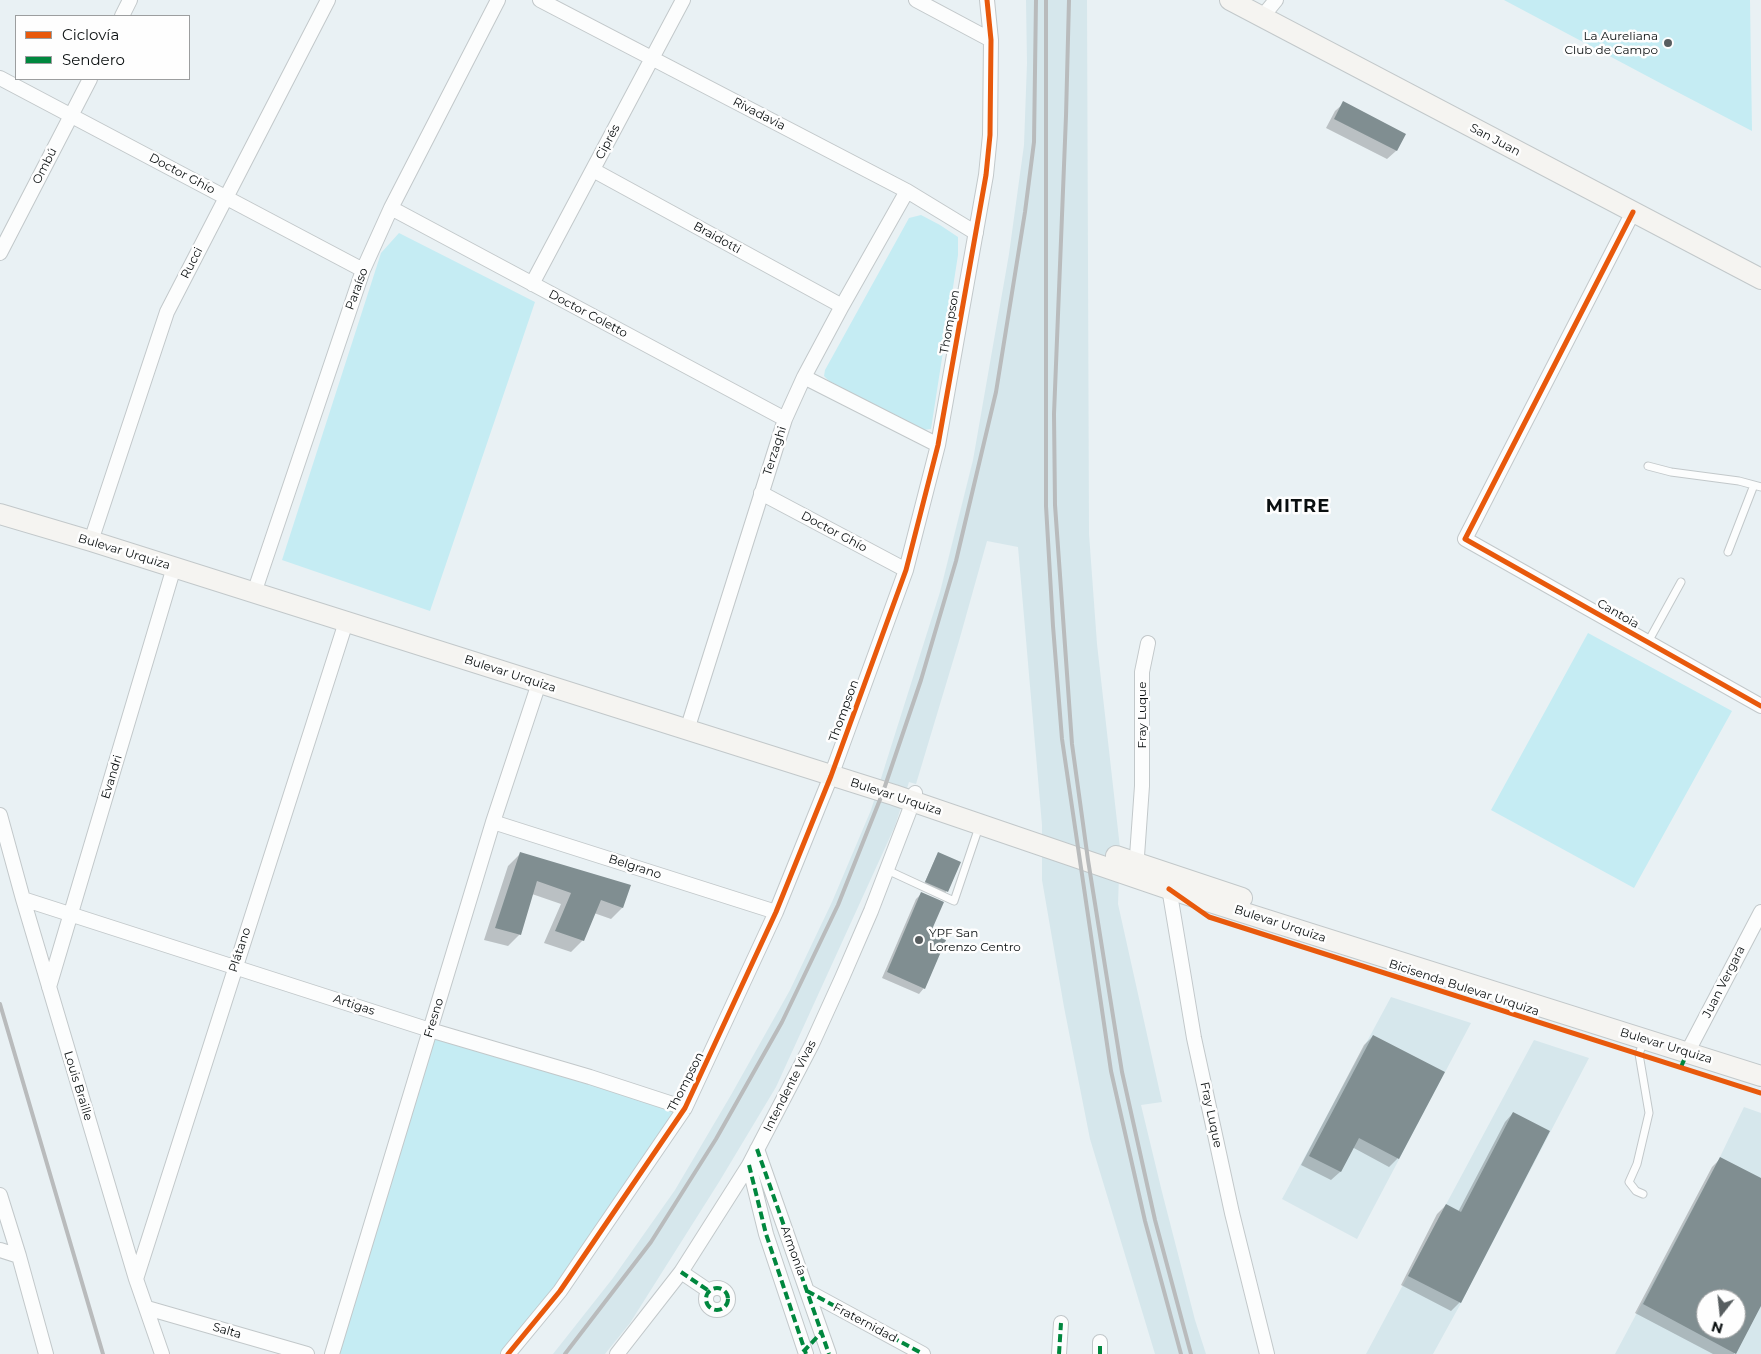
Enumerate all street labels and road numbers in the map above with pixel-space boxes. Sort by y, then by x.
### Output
street label: Rivadavia [730,95,788,133]
street label: San Juan [1467,121,1523,159]
street label: Ciprés [593,122,623,162]
street label: Ombú [30,145,60,187]
street label: Doctor Ghío [147,151,217,197]
street label: Braidotti [691,219,743,257]
street label: Rucci [178,245,206,281]
street label: Paraíso [343,266,371,312]
street label: Doctor Coletto [546,287,630,341]
street label: Thompson [937,289,963,355]
street label: Terzaghi [760,424,790,478]
street label: Doctor Ghío [799,509,869,555]
street label: Bulevar Urquiza [76,531,172,573]
street label: Cantoia [1594,596,1642,632]
street label: Bulevar Urquiza [462,652,558,696]
street label: Thompson [826,678,862,744]
street label: Fray Luque [1135,682,1149,748]
street label: Evandri [98,753,126,801]
street label: Bulevar Urquiza [848,775,944,819]
street label: Belgrano [607,852,663,882]
street label: Bulevar Urquiza [1232,902,1328,946]
street label: Plátano [226,926,254,974]
street label: Juan Vergara [1700,944,1748,1020]
street label: Bicisenda Bulevar Urquiza [1387,957,1541,1019]
street label: Artigas [331,992,377,1018]
street label: Fresno [421,996,447,1040]
street label: Bulevar Urquiza [1618,1025,1714,1067]
street label: Intendente Vivas [761,1038,819,1134]
street label: Louis Braille [61,1049,95,1123]
street label: Thompson [665,1050,707,1114]
street label: Fray Luque [1197,1081,1225,1149]
street label: Armonía [777,1224,809,1278]
street label: Fraternidad [831,1300,899,1346]
street label: Salta [211,1320,243,1342]

